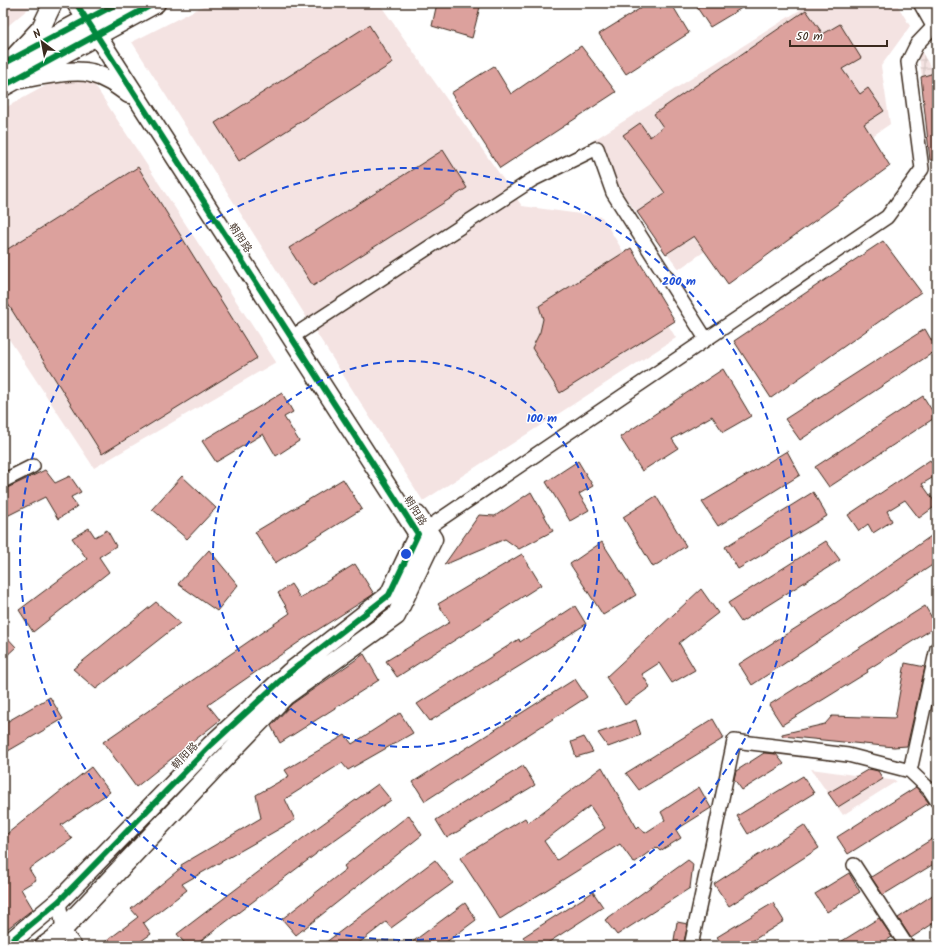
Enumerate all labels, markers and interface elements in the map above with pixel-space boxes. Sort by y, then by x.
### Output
north arrow [22,22,62,62]
scale bar [790,22,887,48]
text: N [30,25,45,44]
text: 50 m [796,27,823,46]
street label: 朝阳路 [223,219,257,257]
text: 200 m [662,272,696,291]
text: 100 m [527,409,557,428]
street label: 朝阳路 [399,492,431,530]
centre of rings [399,547,413,561]
street label: 朝阳路 [167,738,203,774]

